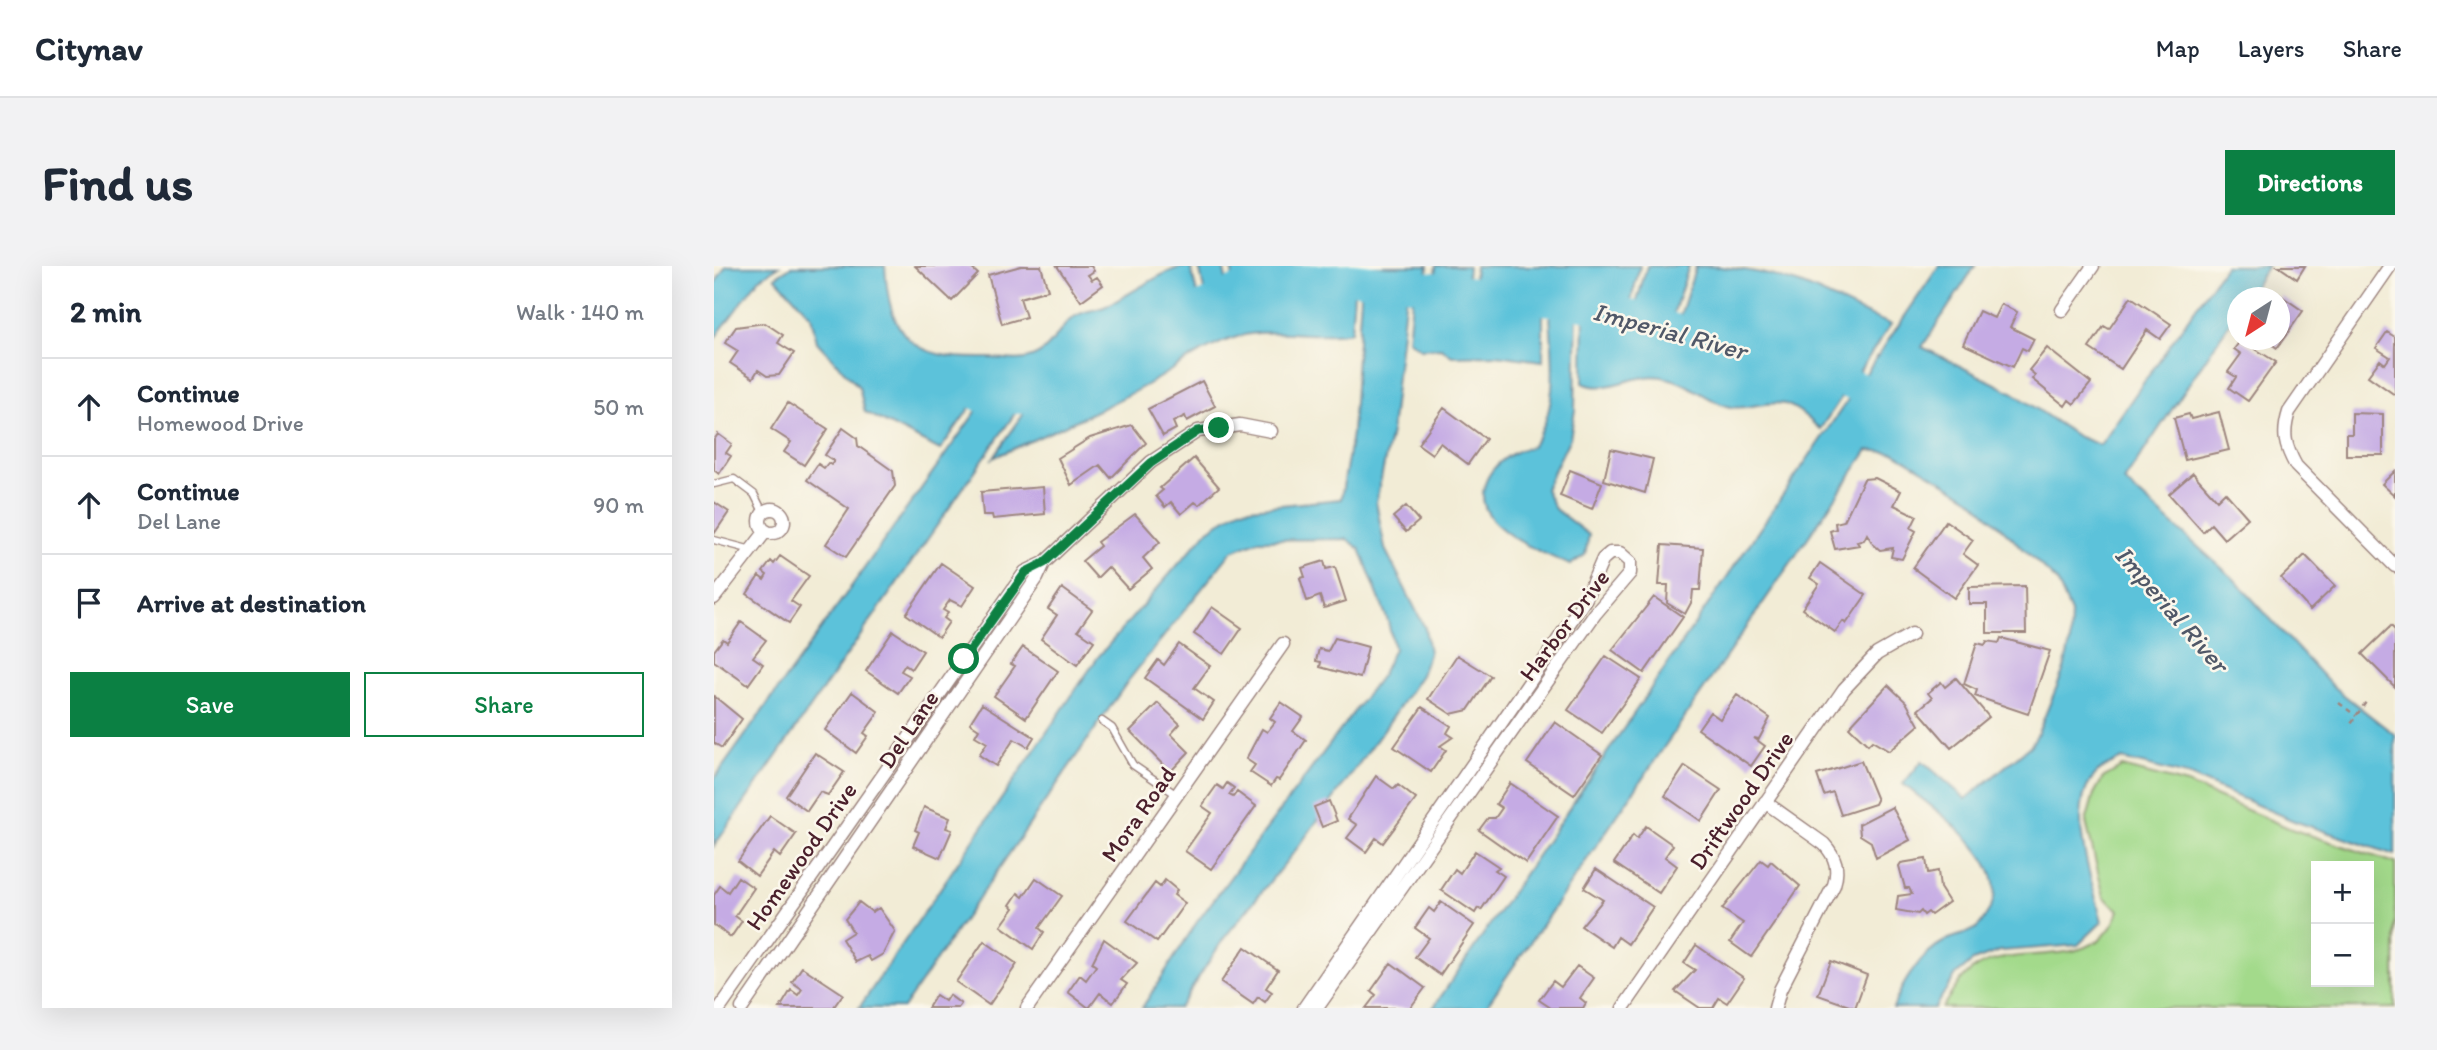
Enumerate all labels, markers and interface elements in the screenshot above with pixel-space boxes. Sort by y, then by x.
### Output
text: Citynav [35,29,143,68]
text: Map [2156,34,2200,63]
text: Layers [2238,34,2305,63]
text: Share [2343,34,2402,63]
button: Directions [2225,150,2395,215]
text: Find us [42,153,193,212]
north arrow [2227,287,2290,350]
text: 2 min [70,293,141,330]
water label: Imperial River [1590,295,1753,368]
text: Walk · 140 m [516,298,644,326]
text: Continue [137,377,240,409]
icon: ahead [70,388,108,426]
text: 50 m [593,393,644,421]
text: Homewood Drive [137,409,304,437]
route end [1203,412,1234,443]
text: Continue [137,475,240,507]
icon: ahead [70,486,108,524]
text: 90 m [593,491,644,519]
text: Del Lane [137,507,221,535]
water label: Imperial River [2108,539,2238,681]
street label: Harbor Drive [1513,563,1615,687]
icon: arrive [70,584,108,622]
text: Arrive at destination [137,587,366,619]
route start [948,643,979,674]
button: Save [70,672,350,737]
button: Share [364,672,644,737]
street label: Del Lane [871,684,945,774]
street label: Driftwood Drive [1683,725,1799,875]
street label: Mora Road [1094,760,1182,867]
street label: Homewood Drive [739,776,863,936]
map controls [2311,861,2374,987]
button: + [2311,861,2374,924]
button: − [2311,924,2374,987]

